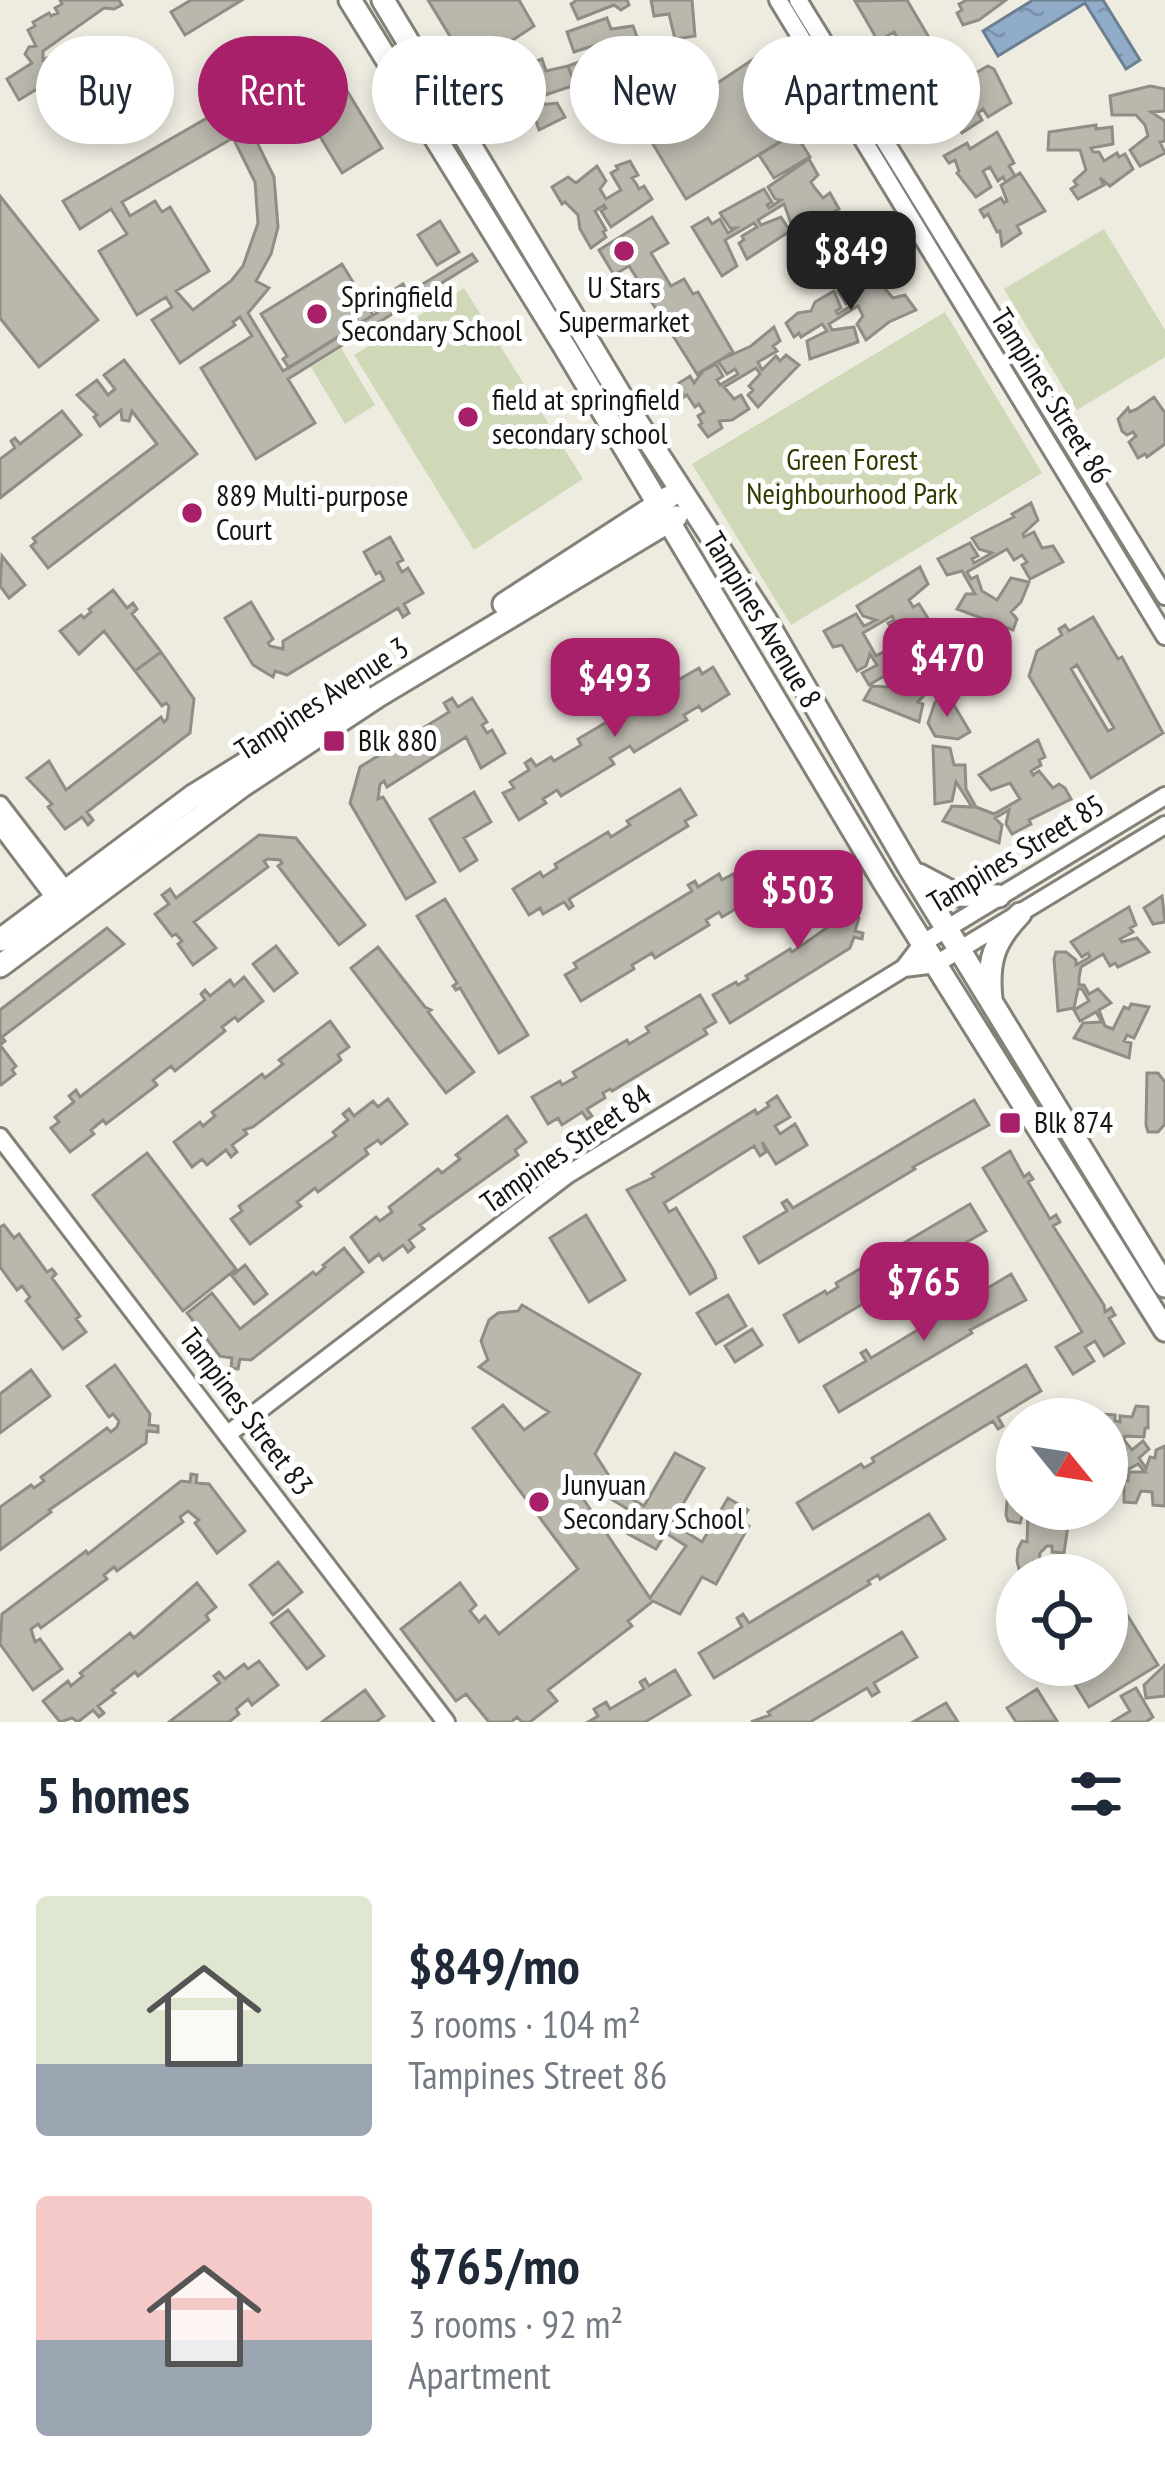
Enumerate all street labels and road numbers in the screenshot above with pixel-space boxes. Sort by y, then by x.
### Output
street label: Tampines Street 86 [983,300,1122,490]
street label: Tampines Avenue 8 [695,524,831,715]
street label: Tampines Avenue 3 [227,627,415,768]
street label: Tampines Street 85 [920,785,1111,921]
street label: Tampines Street 84 [472,1075,658,1221]
street label: Tampines Street 83 [172,1320,323,1502]

